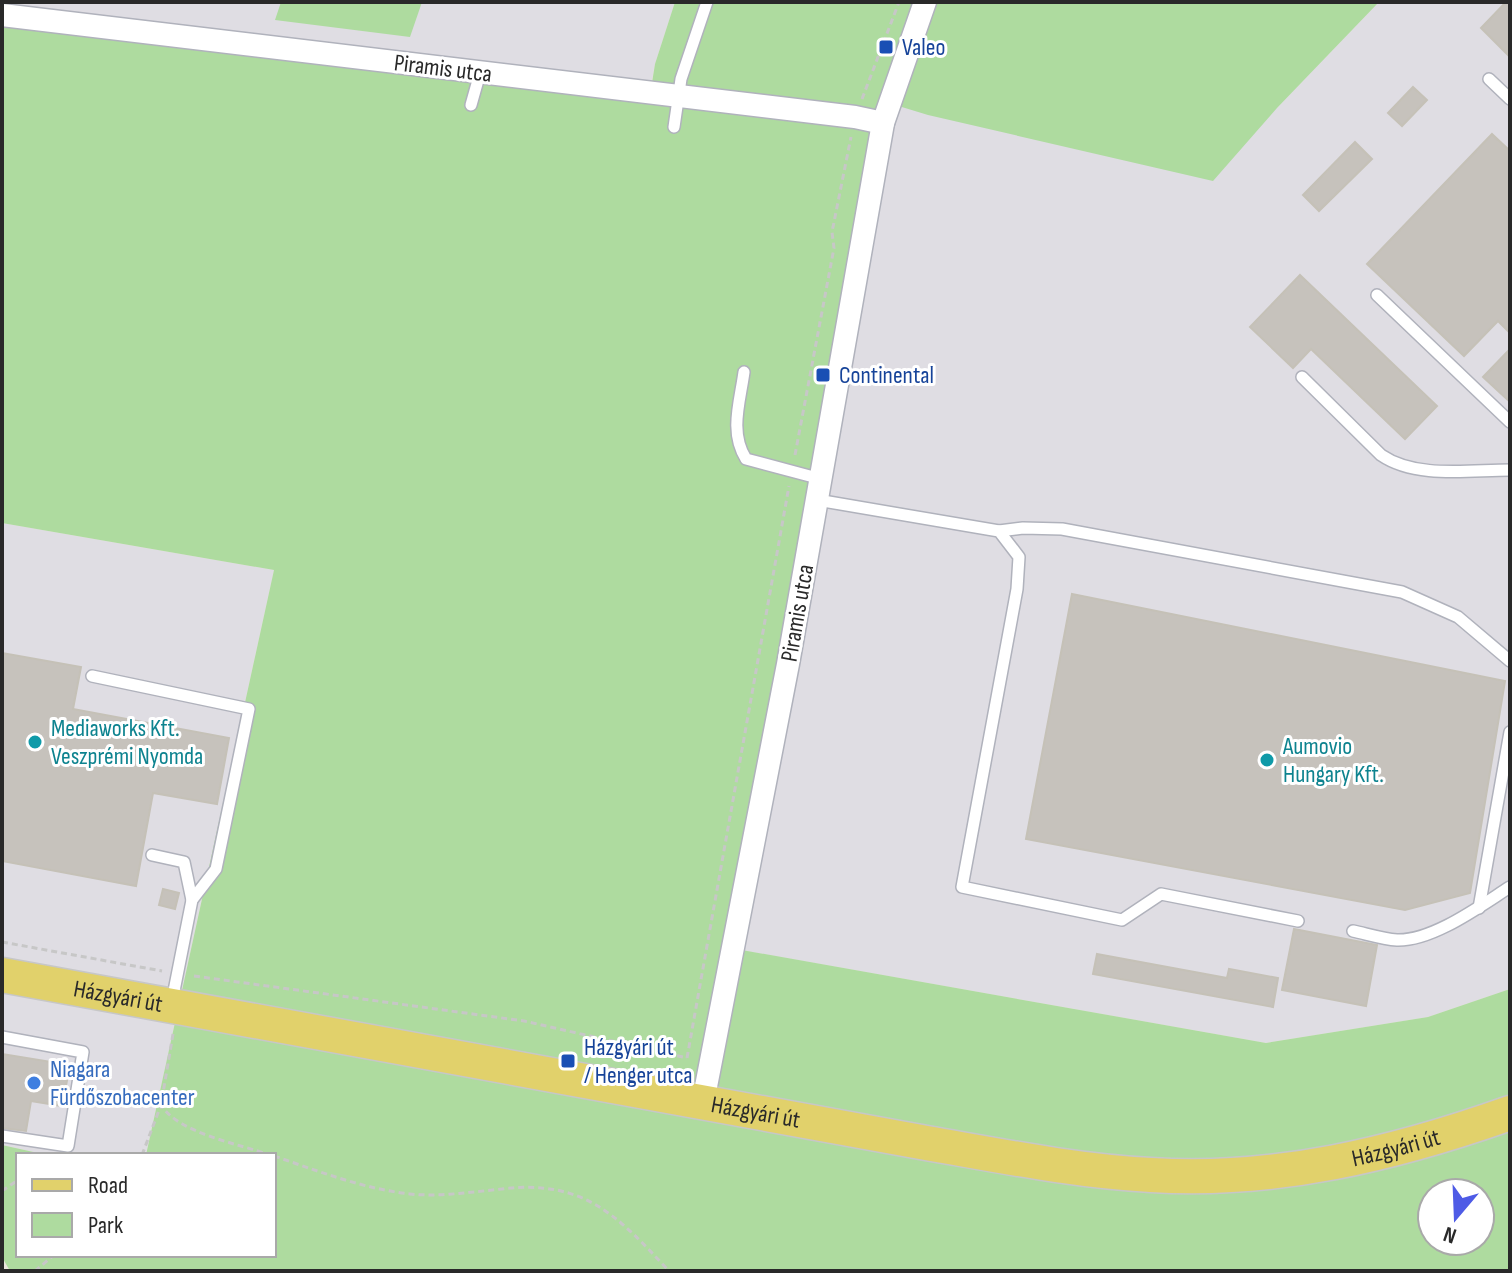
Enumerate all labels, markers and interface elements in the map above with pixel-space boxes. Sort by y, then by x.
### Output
place label: Valeo [902,33,945,62]
marker: Valeo [877,38,895,56]
street label: Piramis utca [392,48,494,89]
place label: Continental [839,361,934,390]
marker: Continental [814,366,832,384]
street label: Piramis utca [775,562,820,664]
place label: Mediaworks Kft. Veszprémi Nyomda [51,714,203,771]
place label: Aumovio Hungary Kft. [1282,732,1384,789]
marker: Mediaworks Kft. Veszprémi Nyomda [26,733,44,751]
marker: Aumovio Hungary Kft. [1258,751,1276,769]
street label: Házgyári út [71,974,165,1019]
place label: Házgyári út / Henger utca [584,1033,692,1090]
marker: Házgyári út / Henger utca [559,1052,577,1070]
place label: Niagara Fürdőszobacenter [50,1055,195,1112]
marker: Niagara Fürdőszobacenter [25,1074,43,1092]
street label: Házgyári út [709,1090,802,1135]
street label: Házgyári út [1349,1123,1444,1173]
legend [16,1153,276,1257]
text: Road [88,1171,128,1200]
north arrow [1416,1177,1496,1257]
text: Park [88,1211,123,1240]
text: N [1440,1220,1460,1249]

